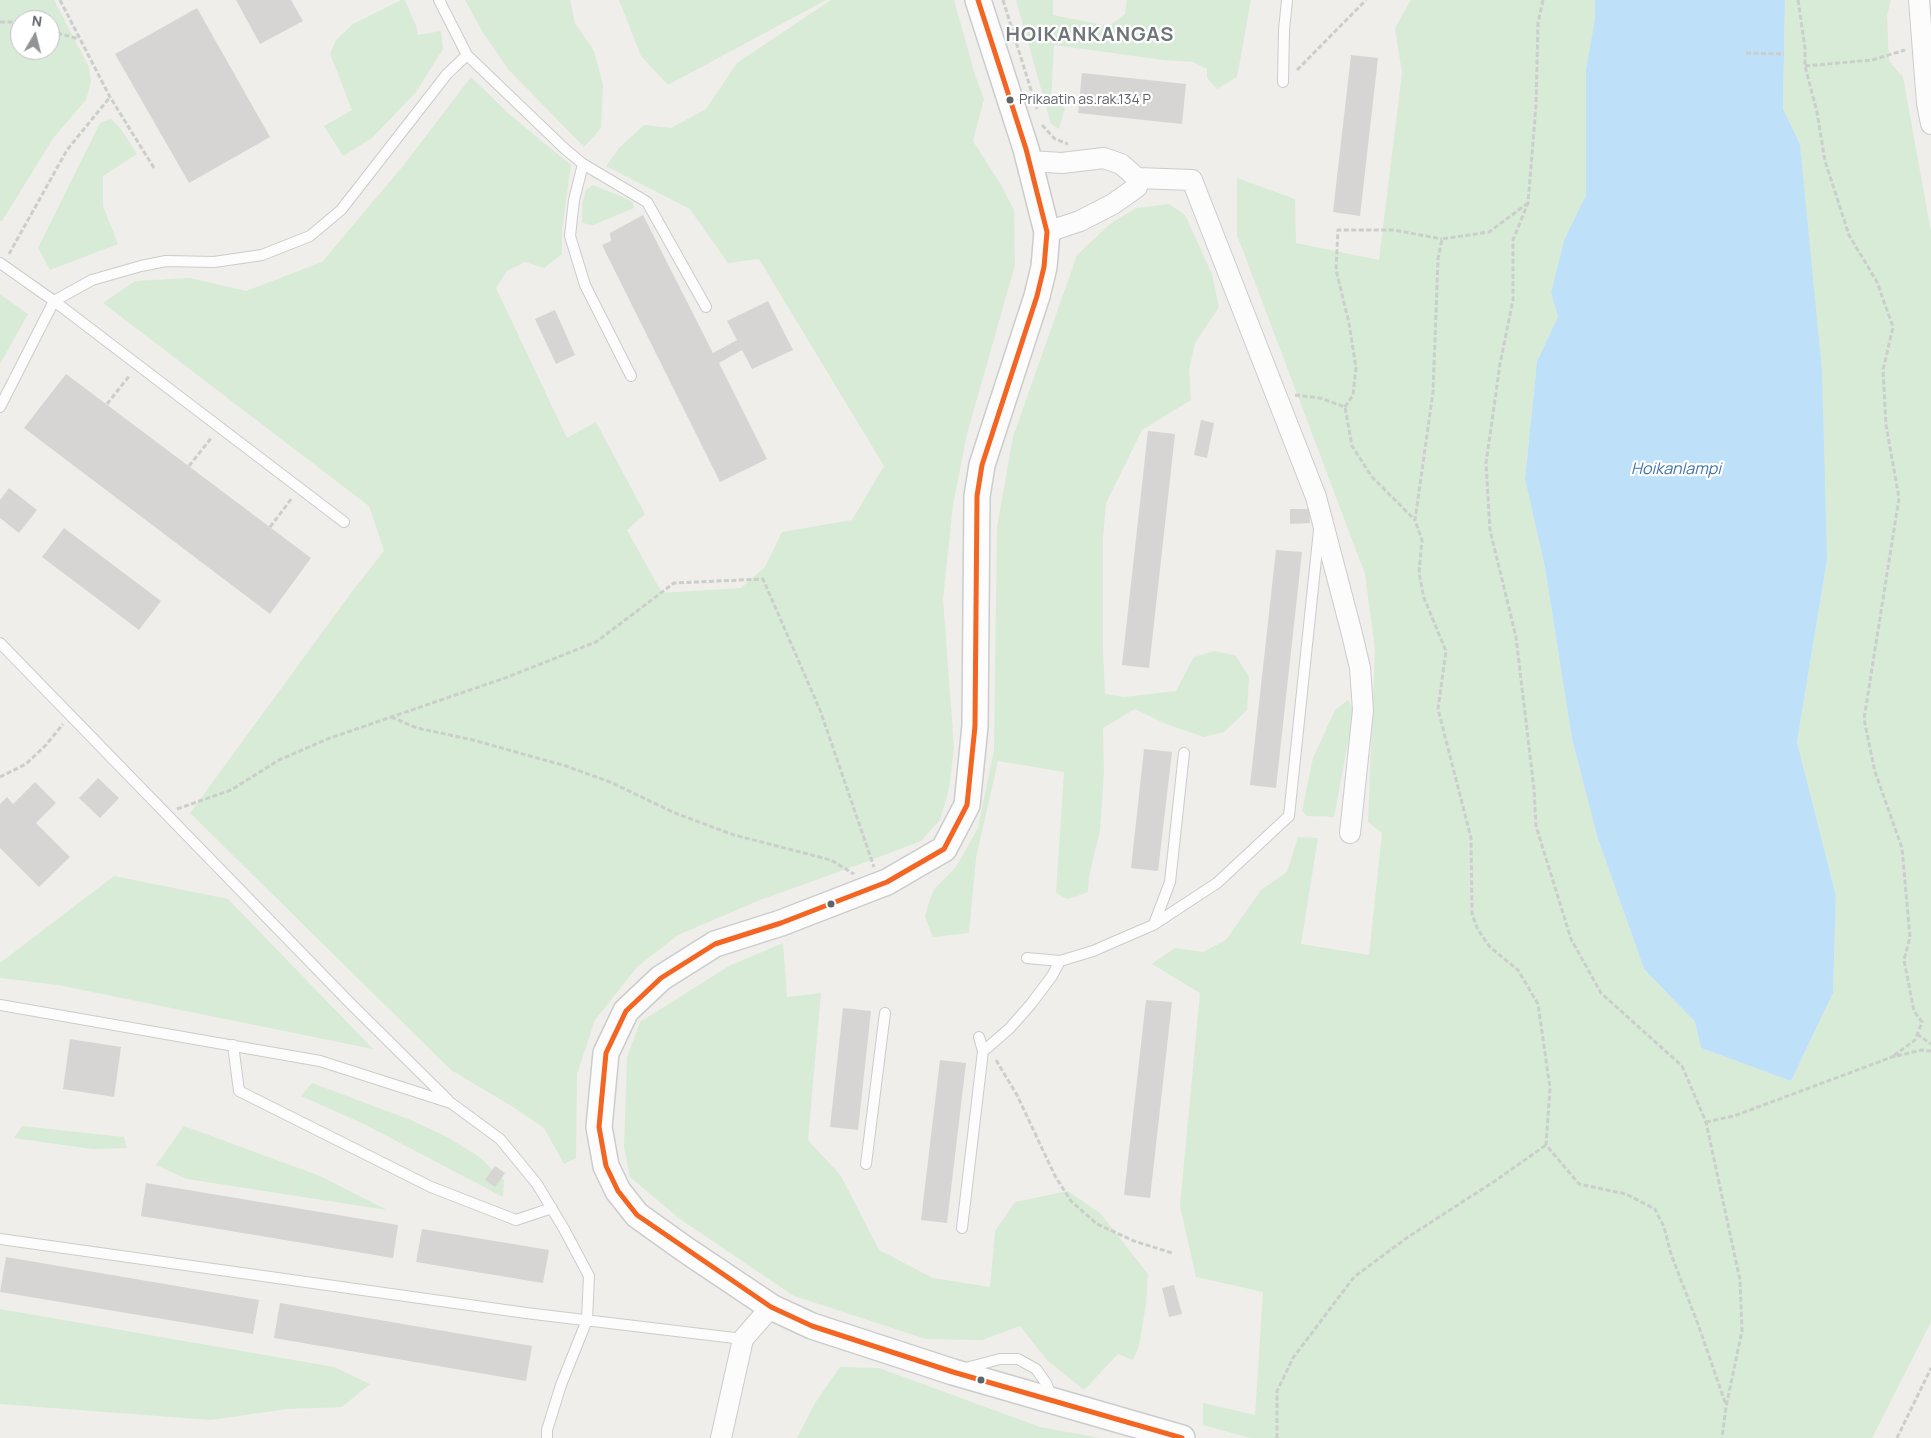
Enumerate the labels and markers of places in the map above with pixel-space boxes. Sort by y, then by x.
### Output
place label: Prikaatin as.rak.134 P [1019,92,1151,108]
marker: Prikaatin as.rak.134 P [1005,95,1015,105]
unlabelled marker [826,899,836,909]
unlabelled marker [976,1375,986,1385]

